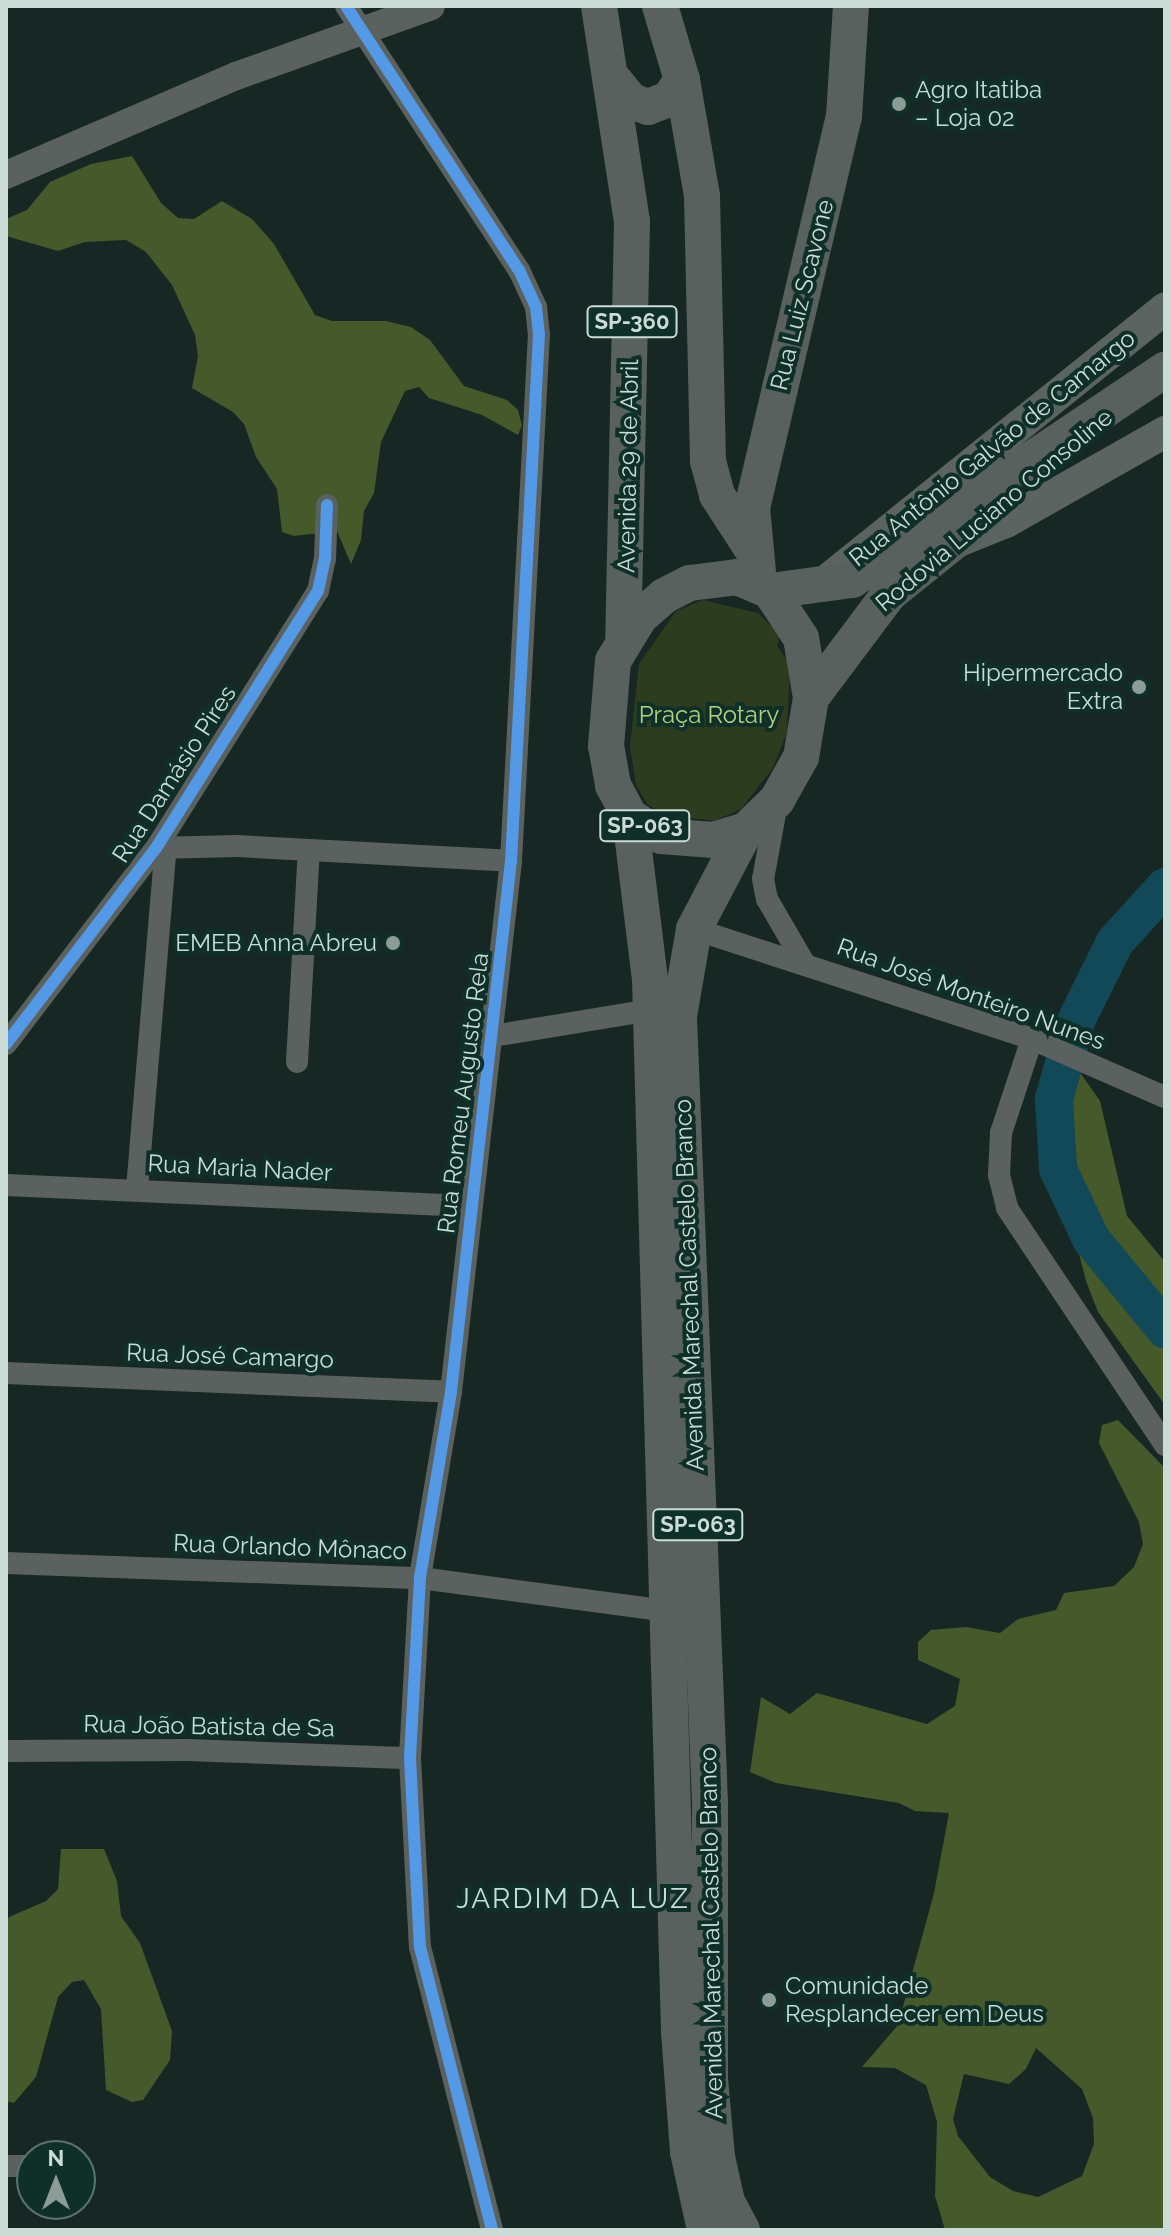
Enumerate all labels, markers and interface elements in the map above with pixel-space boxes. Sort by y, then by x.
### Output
place label: Agro Itatiba – Loja 02 [915,76,1042,132]
marker: Agro Itatiba – Loja 02 [890,95,908,113]
street label: Rua Luiz Scavone [764,197,840,393]
road number: SP-360 [586,304,678,340]
street label: Rua Antônio Galvão de Camargo [843,323,1141,573]
street label: Avenida 29 de Abril [612,359,644,573]
street label: Rodovia Luciano Consoline [870,403,1118,617]
place label: Hipermercado Extra [963,659,1123,715]
marker: Hipermercado Extra [1130,678,1148,696]
street label: Rua Damásio Pires [106,680,242,868]
park label: Praça Rotary [639,701,779,729]
road number: SP-063 [599,808,691,844]
place label: EMEB Anna Abreu [174,929,377,957]
street label: Rua José Monteiro Nunes [833,932,1109,1056]
marker: EMEB Anna Abreu [384,934,402,952]
street label: Rua Romeu Augusto Rela [431,951,495,1235]
street label: Avenida Marechal Castelo Branco [668,1098,710,1472]
street label: Rua Maria Nader [147,1149,333,1187]
street label: Rua José Camargo [125,1338,335,1374]
road number: SP-063 [652,1507,744,1543]
street label: Rua Orlando Mônaco [173,1529,407,1565]
street label: Rua João Batista de Sa [83,1709,335,1743]
street label: Avenida Marechal Castelo Branco [693,1746,729,2120]
district label: JARDIM DA LUZ [456,1882,690,1916]
place label: Comunidade Resplandecer em Deus [785,1972,1044,2028]
marker: Comunidade Resplandecer em Deus [760,1991,778,2009]
north arrow [16,2140,96,2220]
text: N [48,2145,64,2171]

